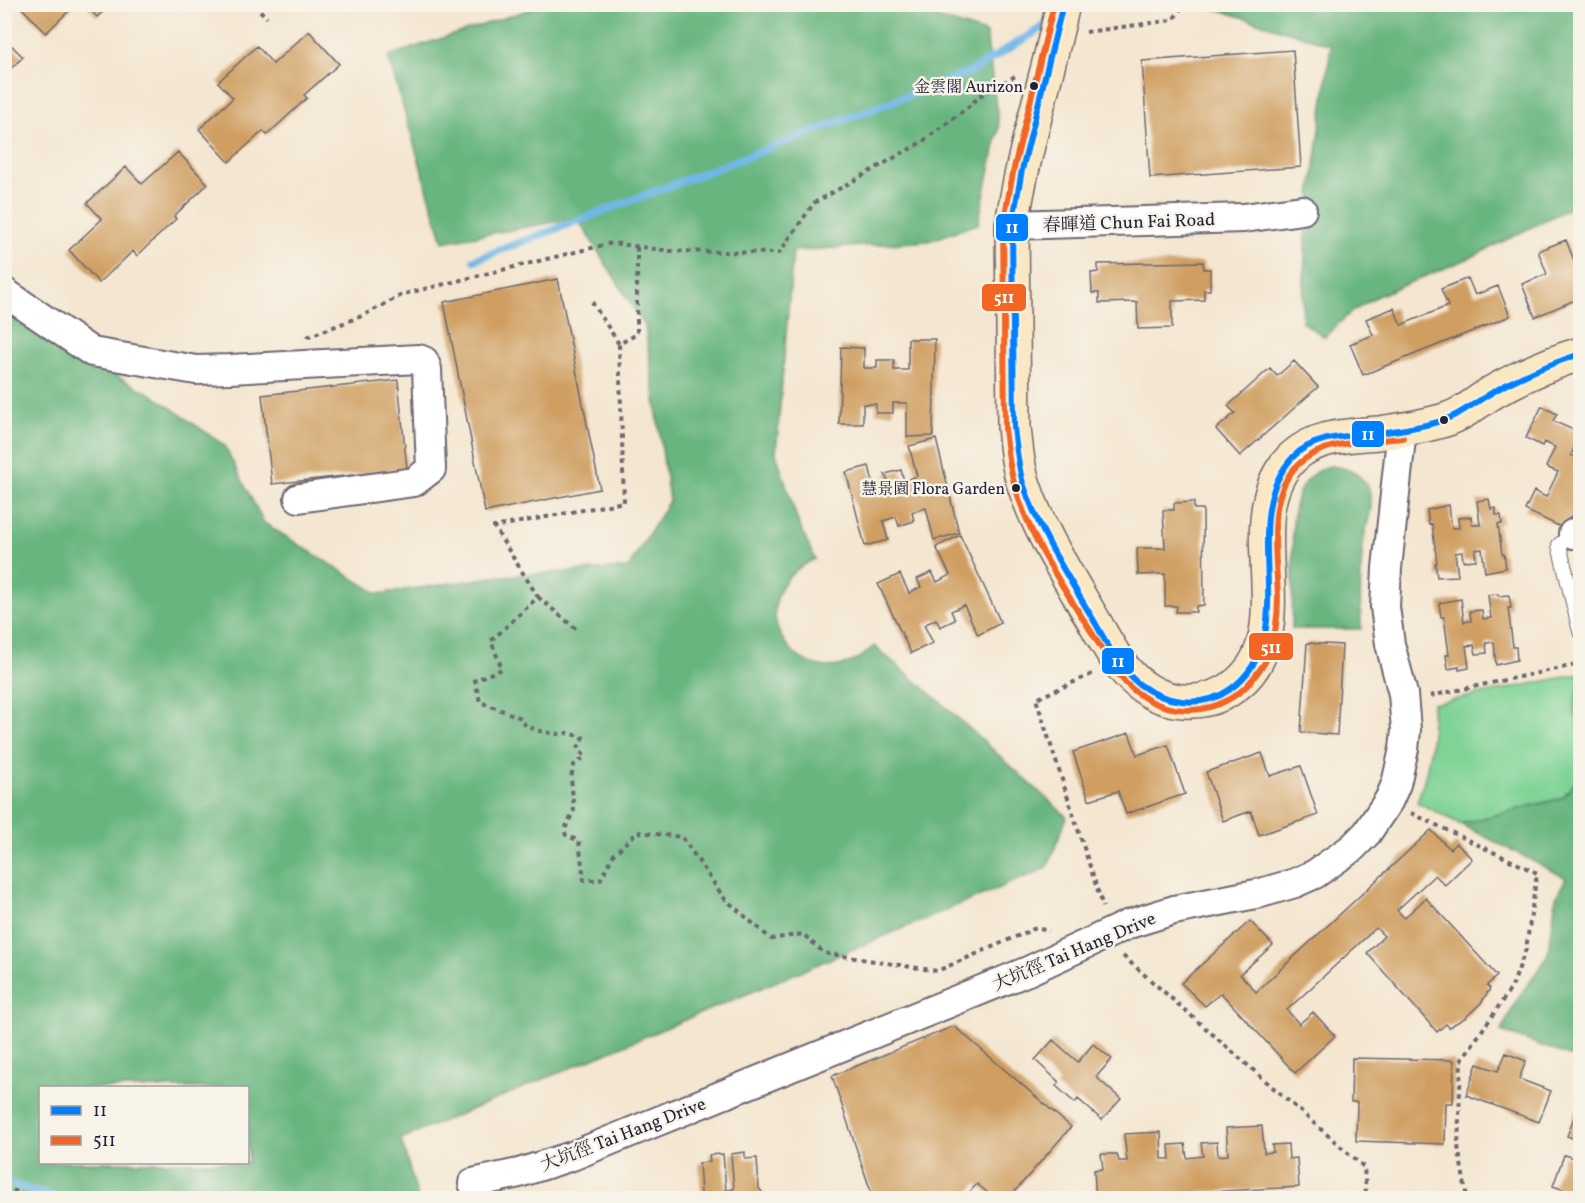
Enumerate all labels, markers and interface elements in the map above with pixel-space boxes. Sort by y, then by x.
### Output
place label: 金雲閣 Aurizon [914,77,1023,99]
marker: 金雲閣 Aurizon [1028,80,1040,92]
street label: 春暉道 Chun Fai Road [1042,208,1216,239]
line badge: 11 [995,213,1029,242]
text: 11 [1006,218,1018,240]
line badge: 511 [981,283,1027,312]
text: 511 [994,288,1014,310]
unlabelled marker [1438,414,1450,426]
line badge: 11 [1351,420,1385,448]
text: 11 [1362,425,1374,447]
place label: 慧景園 Flora Garden [861,479,1005,501]
marker: 慧景園 Flora Garden [1010,482,1022,494]
line badge: 511 [1248,632,1294,661]
text: 511 [1261,638,1281,660]
line badge: 11 [1101,647,1135,675]
text: 11 [1112,652,1124,674]
street label: 大坑徑 Tai Hang Drive [989,907,1160,998]
legend [39,1086,249,1164]
street label: 大坑徑 Tai Hang Drive [537,1092,710,1178]
text: 11 [93,1099,107,1124]
text: 511 [93,1129,116,1154]

